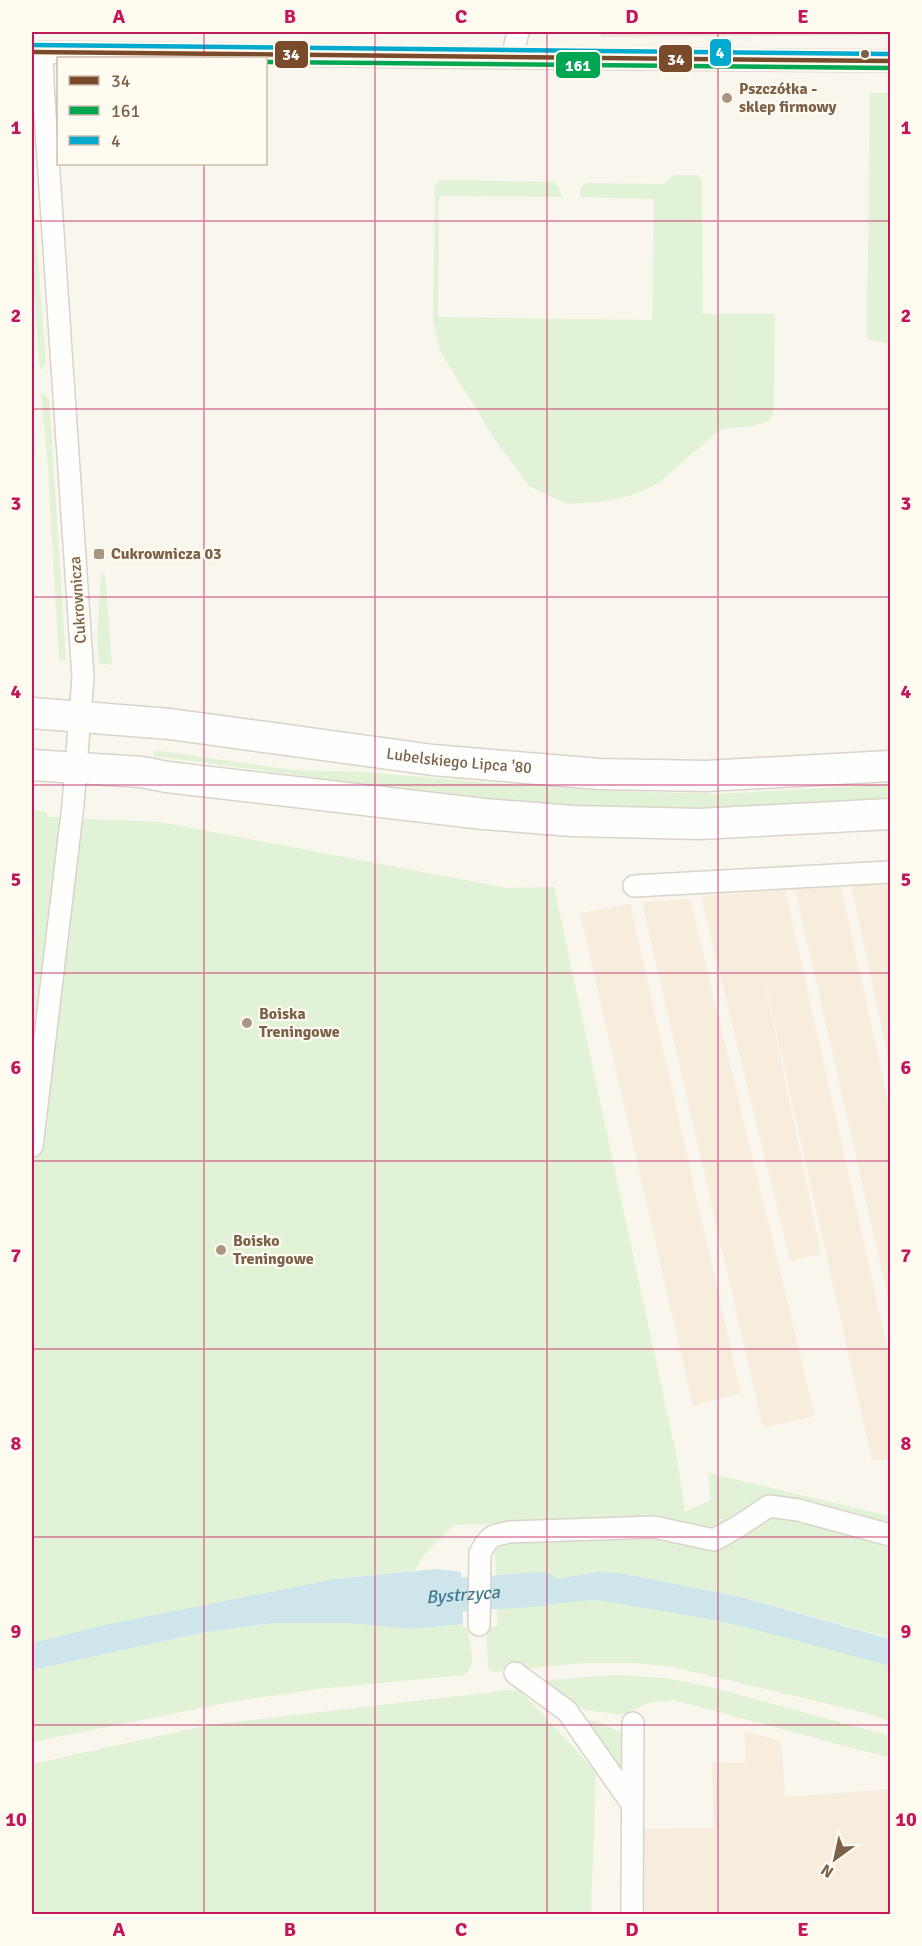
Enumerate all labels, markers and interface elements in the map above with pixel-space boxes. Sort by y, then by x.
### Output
text: A [113,4,126,29]
text: B [284,4,296,29]
text: C [455,4,467,29]
text: D [625,4,639,29]
text: E [797,4,809,29]
line badge: 4 [709,38,732,67]
line badge: 34 [274,40,309,69]
text: 4 [716,43,725,63]
line badge: 34 [658,44,693,73]
text: 34 [282,45,300,65]
unlabelled marker [859,48,871,60]
text: 34 [667,50,685,70]
line badge: 161 [555,51,601,79]
text: 161 [565,56,591,76]
legend [57,57,267,165]
text: 34 [111,70,131,92]
place label: Pszczółka - sklep firmowy [739,79,837,117]
marker: Pszczółka - sklep firmowy [720,91,734,105]
text: 161 [111,100,140,122]
text: 1 [11,115,22,140]
text: 1 [901,115,912,140]
text: 4 [111,130,121,152]
text: 2 [11,303,21,328]
text: 2 [901,303,911,328]
text: 3 [11,491,21,516]
text: 3 [901,491,911,516]
place label: Cukrownicza 03 [111,544,222,564]
marker: Cukrownicza 03 [92,547,106,561]
street label: Cukrownicza [65,556,91,644]
text: 4 [11,679,22,704]
text: 4 [901,679,912,704]
street label: Lubelskiego Lipca '80 [385,744,533,778]
text: 5 [11,867,21,892]
text: 5 [901,867,911,892]
place label: Boiska Treningowe [259,1004,340,1042]
marker: Boiska Treningowe [240,1016,254,1030]
text: 6 [11,1055,22,1080]
text: 6 [901,1055,912,1080]
place label: Boisko Treningowe [233,1231,314,1269]
text: 7 [11,1243,22,1268]
marker: Boisko Treningowe [214,1243,228,1257]
text: 7 [901,1243,912,1268]
text: 8 [11,1431,22,1456]
text: 8 [901,1431,912,1456]
water label: Bystrzyca [425,1581,501,1608]
text: 9 [11,1619,22,1644]
text: 9 [901,1619,912,1644]
text: 10 [5,1807,27,1832]
text: 10 [895,1807,917,1832]
north arrow [805,1829,865,1889]
text: N [817,1859,837,1882]
text: A [113,1917,126,1942]
text: B [284,1917,296,1942]
text: C [455,1917,467,1942]
text: D [625,1917,639,1942]
text: E [797,1917,809,1942]

